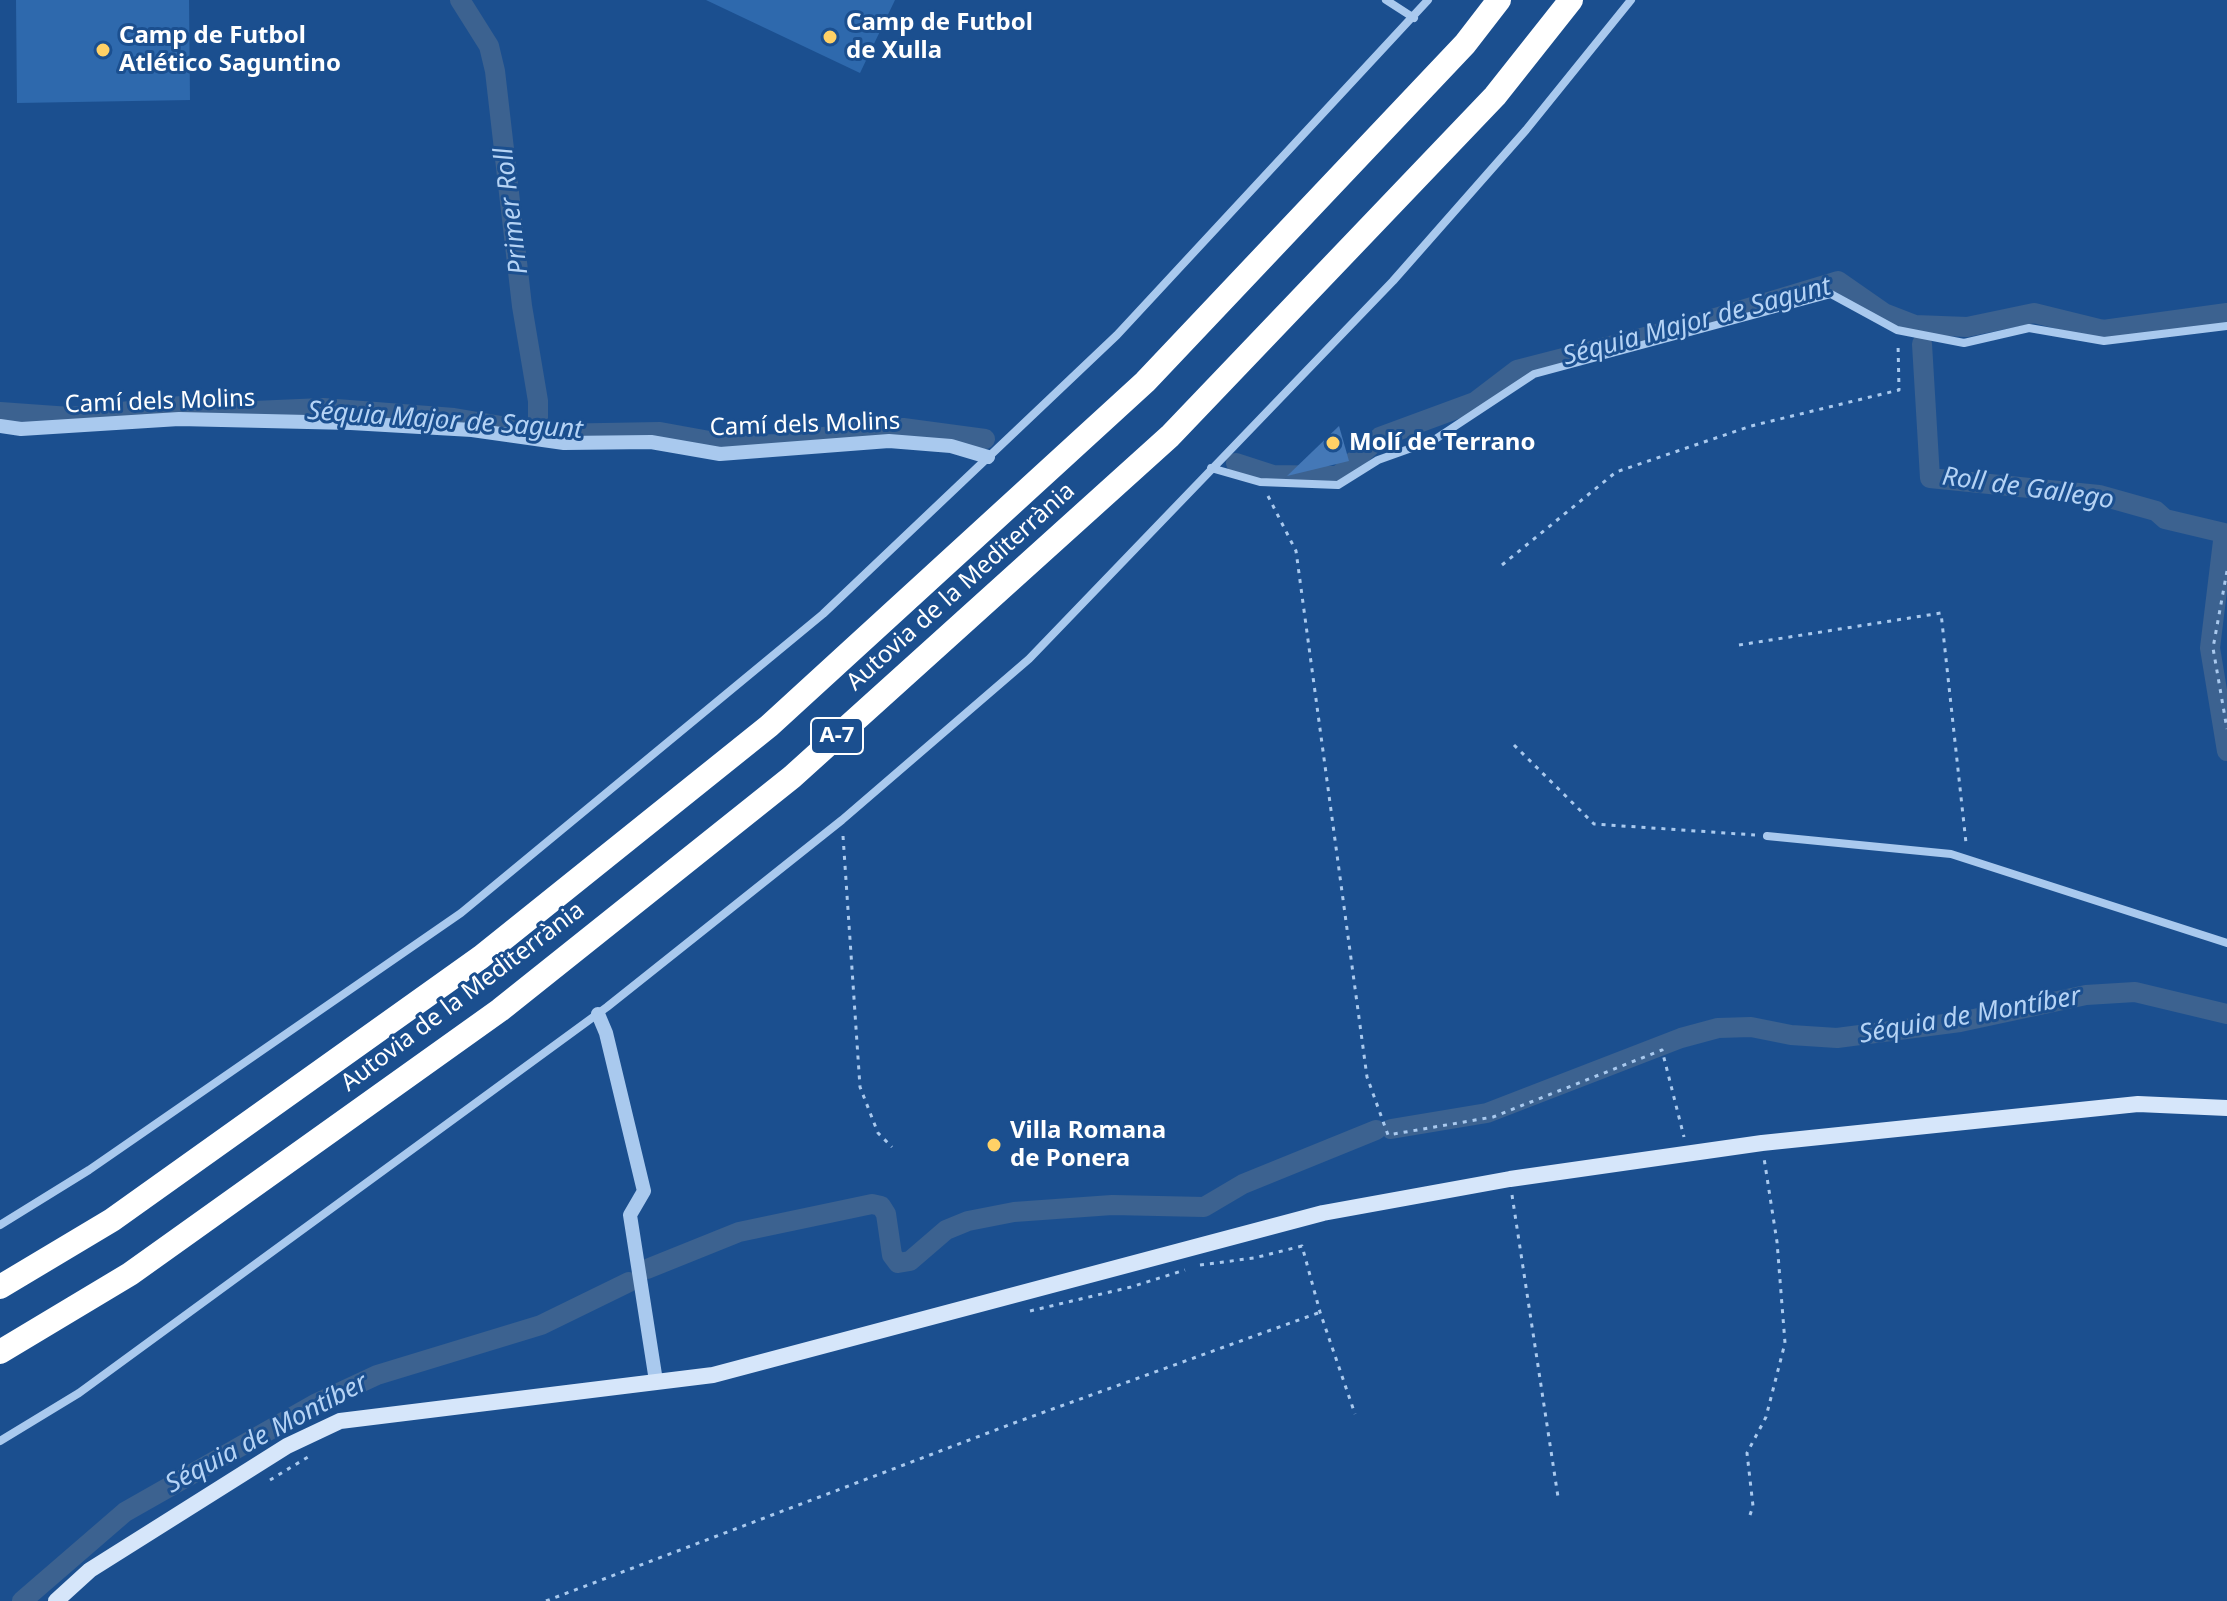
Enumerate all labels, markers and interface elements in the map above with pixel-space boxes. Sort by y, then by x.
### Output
place label: Camp de Futbol de Xulla [846,9,1033,65]
place label: Camp de Futbol Atlético Saguntino [119,22,341,78]
marker: Camp de Futbol de Xulla [821,28,839,46]
marker: Camp de Futbol Atlético Saguntino [94,41,112,59]
water label: Primer Roll [489,146,535,276]
water label: Séquia Major de Sagunt [1560,271,1834,373]
street label: Camí dels Molins [64,384,256,420]
water label: Séquia Major de Sagunt [306,396,584,446]
street label: Camí dels Molins [709,407,901,443]
place label: Molí de Terrano [1349,429,1535,457]
marker: Molí de Terrano [1324,434,1342,452]
water label: Roll de Gallego [1940,462,2116,516]
street label: Autovia de la Mediterrània [841,477,1081,697]
road number: A-7 [811,718,863,754]
street label: Autovia de la Mediterrània [336,896,590,1098]
water label: Séquia de Montíber [1857,981,2083,1051]
place label: Villa Romana de Ponera [1010,1117,1166,1173]
marker: Villa Romana de Ponera [985,1136,1003,1154]
water label: Séquia de Montíber [161,1368,373,1500]

